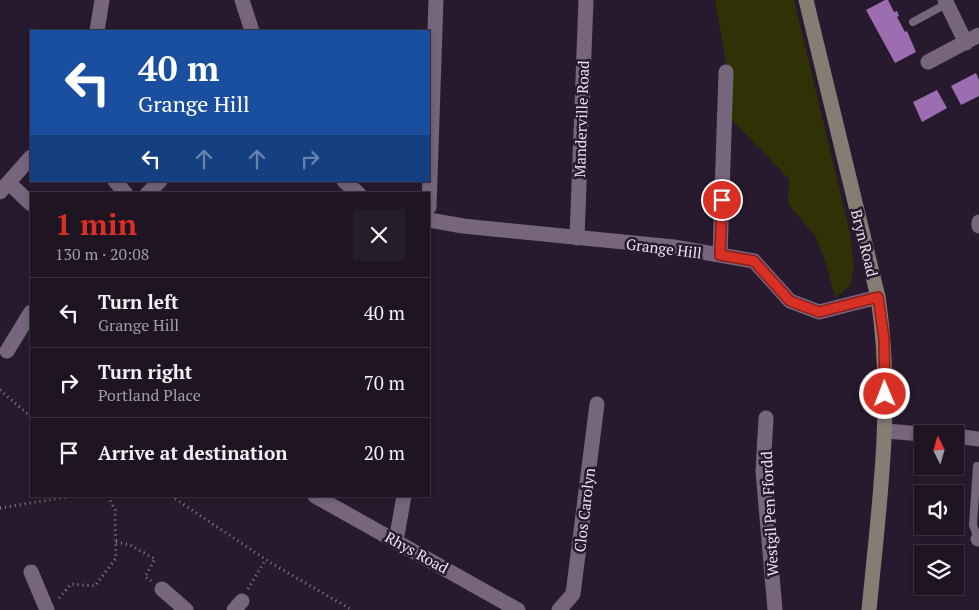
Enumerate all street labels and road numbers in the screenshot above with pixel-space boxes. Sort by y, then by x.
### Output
street label: Manderville Road [569,60,593,178]
street label: Bryn Road [847,207,883,279]
street label: Grange Hill [625,233,703,263]
street label: Westgil Pen Ffordd [756,451,782,577]
street label: Clos Carolyn [569,467,599,553]
street label: Rhys Road [382,526,452,578]

